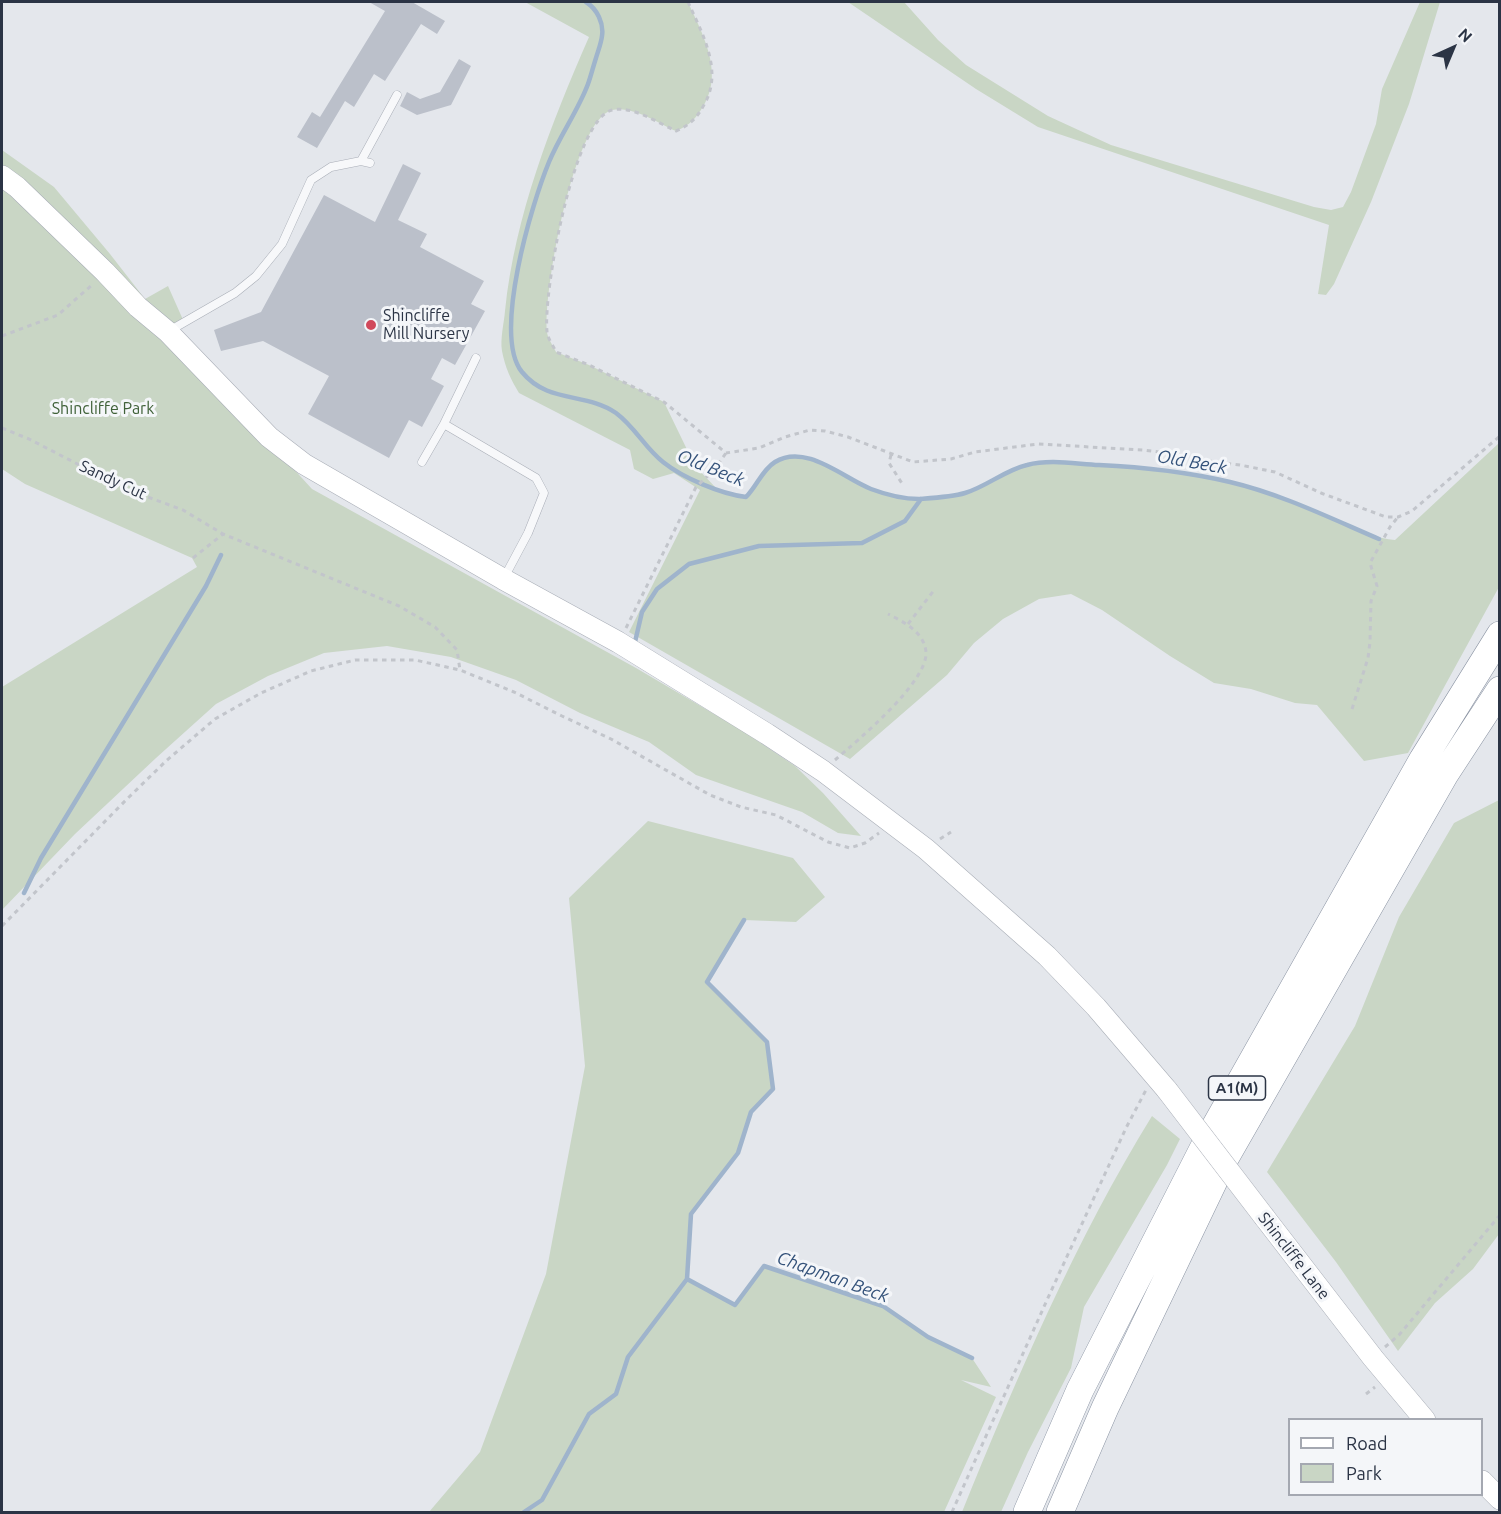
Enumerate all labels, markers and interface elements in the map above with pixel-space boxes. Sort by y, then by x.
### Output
north arrow [1423,18,1483,78]
text: N [1455,24,1476,46]
place label: Shincliffe Mill Nursery [383,306,469,344]
marker: Shincliffe Mill Nursery [364,318,378,332]
park label: Shincliffe Park [52,399,154,419]
water label: Old Beck [674,445,748,491]
water label: Old Beck [1155,445,1229,479]
street label: Sandy Cut [77,456,149,504]
road number: A1(M) [1208,1076,1266,1100]
street label: Shincliffe Lane [1254,1209,1334,1303]
water label: Chapman Beck [774,1247,892,1307]
legend [1288,1418,1483,1496]
text: Road [1346,1433,1388,1453]
text: Park [1346,1463,1382,1483]

